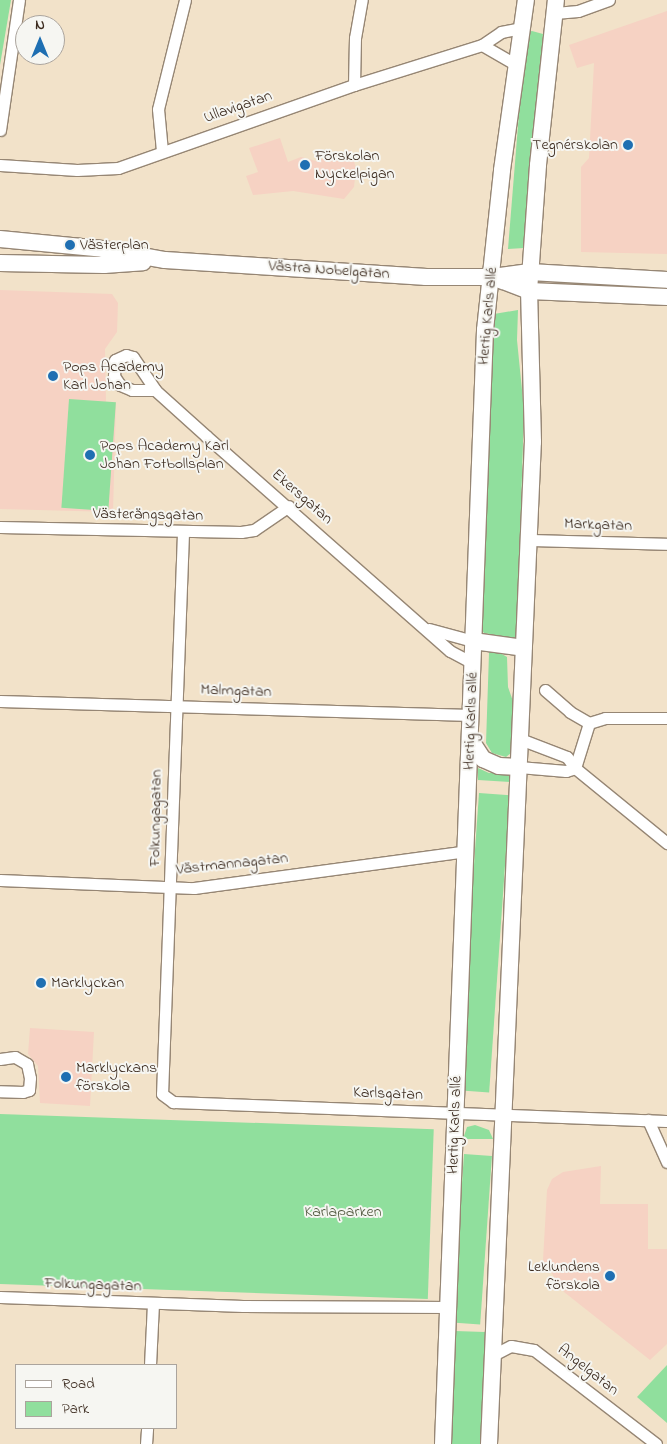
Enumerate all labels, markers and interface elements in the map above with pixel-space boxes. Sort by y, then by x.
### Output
north arrow [15,15,65,65]
text: N [35,15,45,36]
street label: Ullavigatan [201,86,275,128]
place label: Tegnérskolan [532,135,618,155]
marker: Tegnérskolan [622,139,634,151]
place label: Förskolan Nyckelpigan [315,146,394,184]
marker: Förskolan Nyckelpigan [299,159,311,171]
place label: Västerplan [80,235,149,255]
marker: Västerplan [64,239,76,251]
street label: Västra Nobelgatan [268,256,390,284]
street label: Hertig Karls allé [474,266,502,366]
place label: Pops Academy Karl Johan [63,357,164,395]
marker: Pops Academy Karl Johan [47,370,59,382]
place label: Pops Academy Karl Johan Fotbollsplan [100,436,229,474]
marker: Pops Academy Karl Johan Fotbollsplan [84,449,96,461]
street label: Ekersgatan [268,465,336,529]
street label: Västerängsgatan [93,504,203,526]
street label: Markgatan [564,514,632,536]
street label: Hertig Karls allé [460,672,482,770]
street label: Malmgatan [200,680,272,702]
street label: Folkungagatan [146,769,166,867]
street label: Västmannagatan [175,849,289,879]
place label: Marklyckan [51,973,124,993]
marker: Marklyckan [35,977,47,989]
place label: Marklyckans förskola [76,1058,157,1096]
marker: Marklyckans förskola [60,1071,72,1083]
street label: Hertig Karls allé [444,1076,466,1174]
street label: Karlsgatan [353,1083,423,1105]
park label: Karlaparken [304,1202,382,1222]
place label: Leklundens förskola [528,1257,600,1295]
marker: Leklundens förskola [604,1270,616,1282]
street label: Folkungagatan [44,1274,142,1296]
street label: Angelgatan [554,1340,622,1400]
legend [15,1364,178,1429]
text: Road [62,1373,95,1395]
text: Park [62,1398,89,1420]

